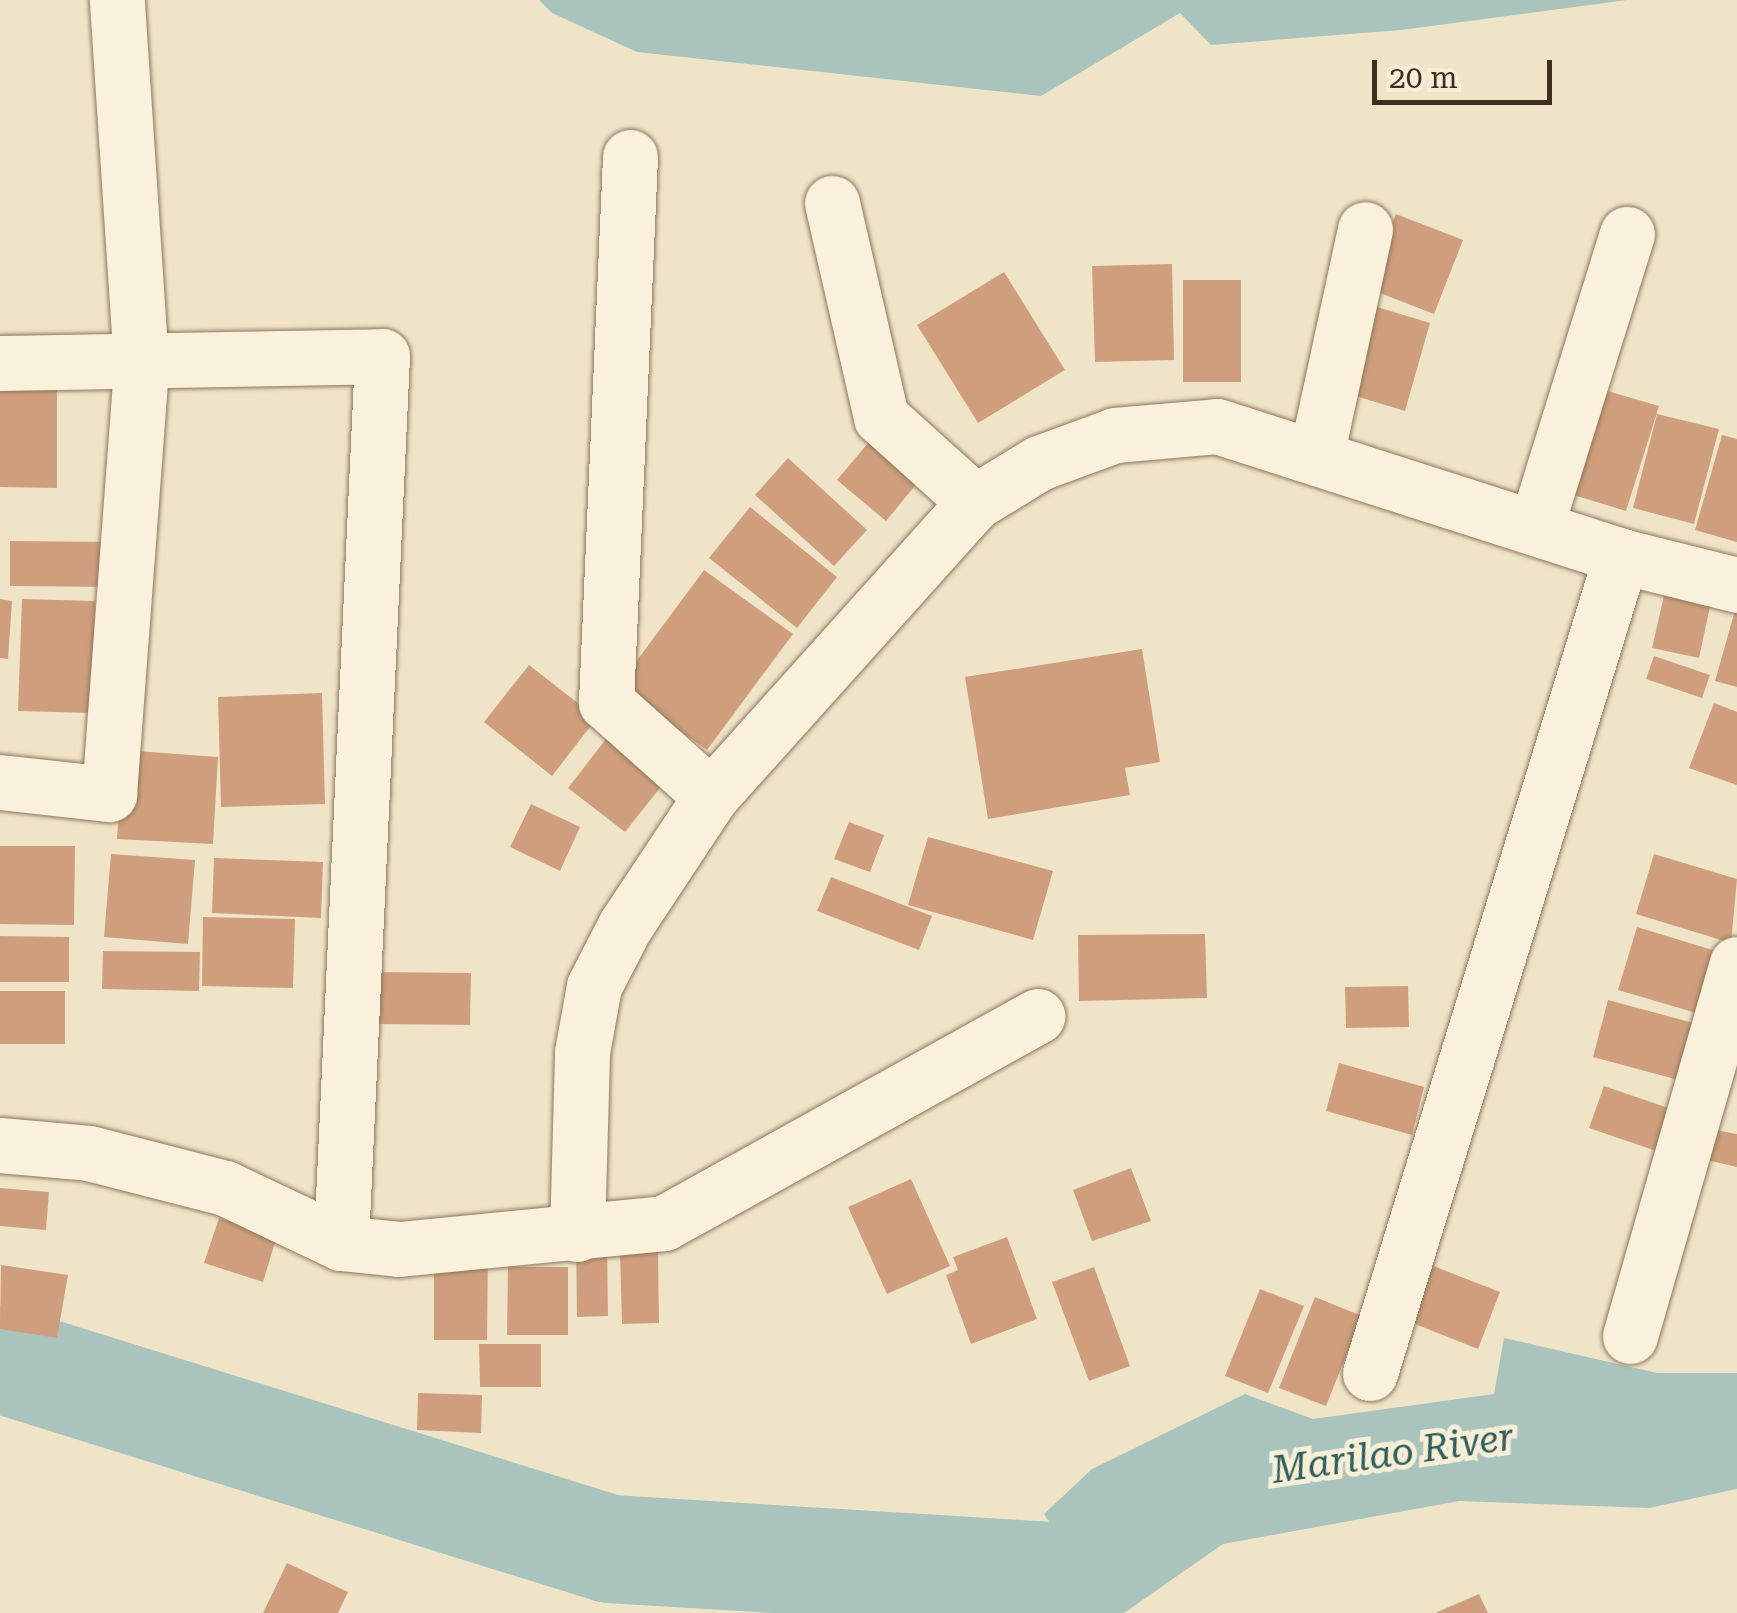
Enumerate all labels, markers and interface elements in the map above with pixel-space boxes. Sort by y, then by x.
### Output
scale bar [1377,40,1557,102]
text: 20 m [1389,60,1458,95]
water label: Marilao River [1269,1414,1517,1494]

